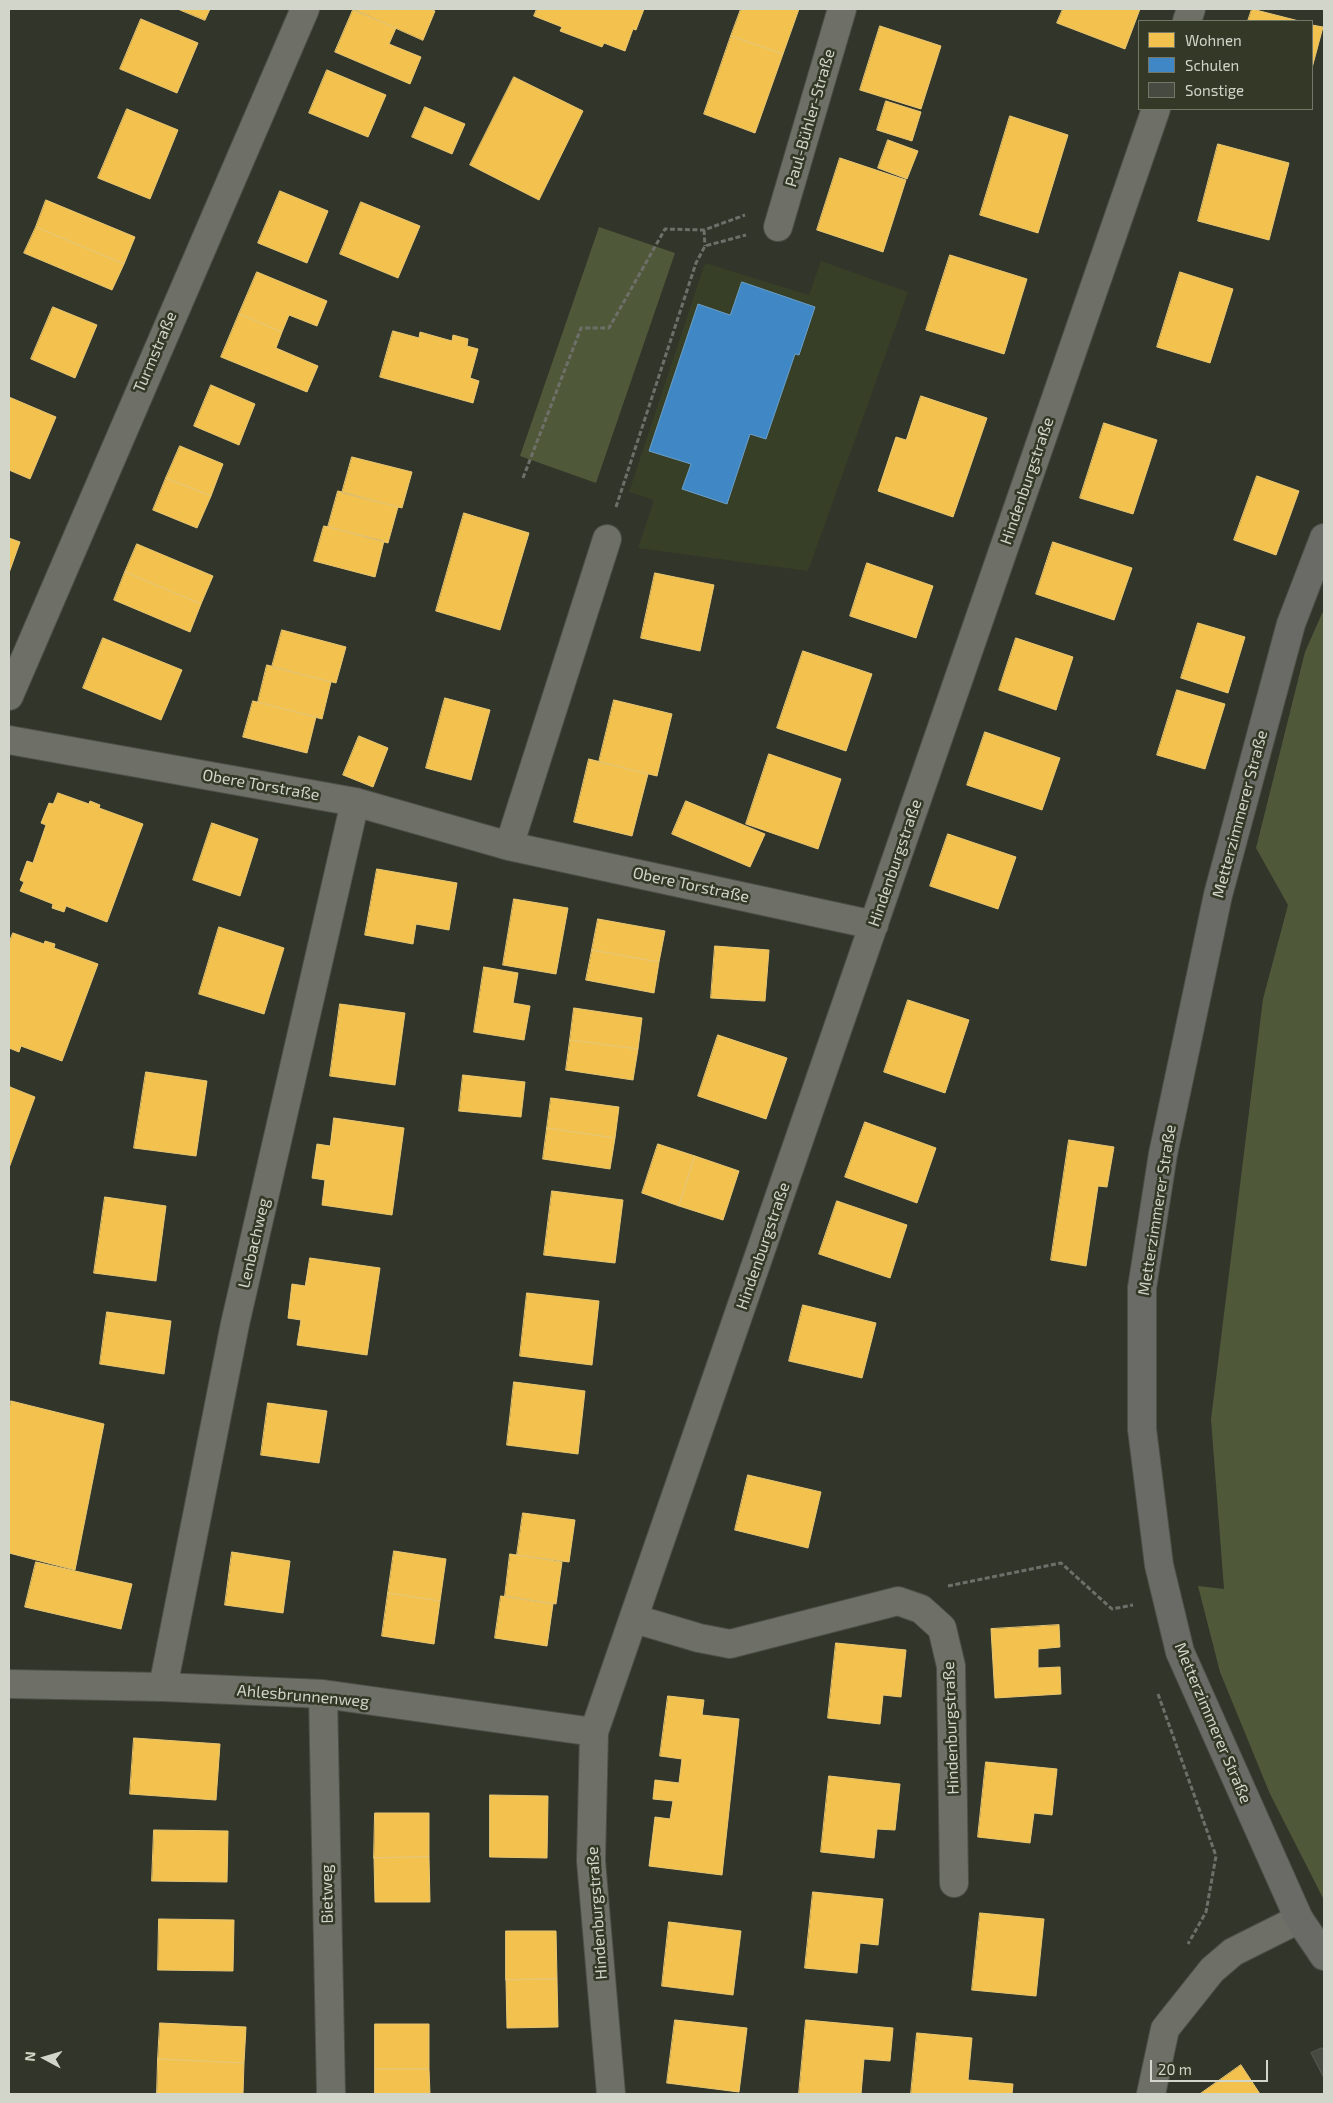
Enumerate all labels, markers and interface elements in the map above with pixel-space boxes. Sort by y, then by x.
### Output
legend [1138,20,1313,110]
text: Wohnen [1185,31,1242,49]
street label: Paul-Bühler-Straße [781,47,839,189]
text: Schulen [1185,56,1239,74]
text: Sonstige [1185,81,1244,99]
street label: Turmstraße [129,309,181,395]
street label: Hindenburgstraße [996,415,1058,547]
street label: Metterzimmerer Straße [1208,728,1272,900]
street label: Obere Torstraße [201,765,321,805]
street label: Hindenburgstraße [864,797,926,929]
street label: Obere Torstraße [631,863,751,907]
street label: Metterzimmerer Straße [1134,1123,1180,1297]
street label: Hindenburgstraße [732,1180,794,1312]
street label: Lenbachweg [234,1196,274,1290]
street label: Metterzimmerer Straße [1170,1640,1256,1806]
street label: Hindenburgstraße [939,1661,963,1795]
street label: Ahlesbrunnenweg [236,1681,370,1711]
street label: Hindenburgstraße [583,1846,611,1980]
street label: Bietweg [317,1864,337,1924]
north arrow [20,2033,70,2083]
text: N [21,2050,39,2062]
scale bar [1153,2050,1270,2082]
text: 20 m [1158,2060,1192,2078]

